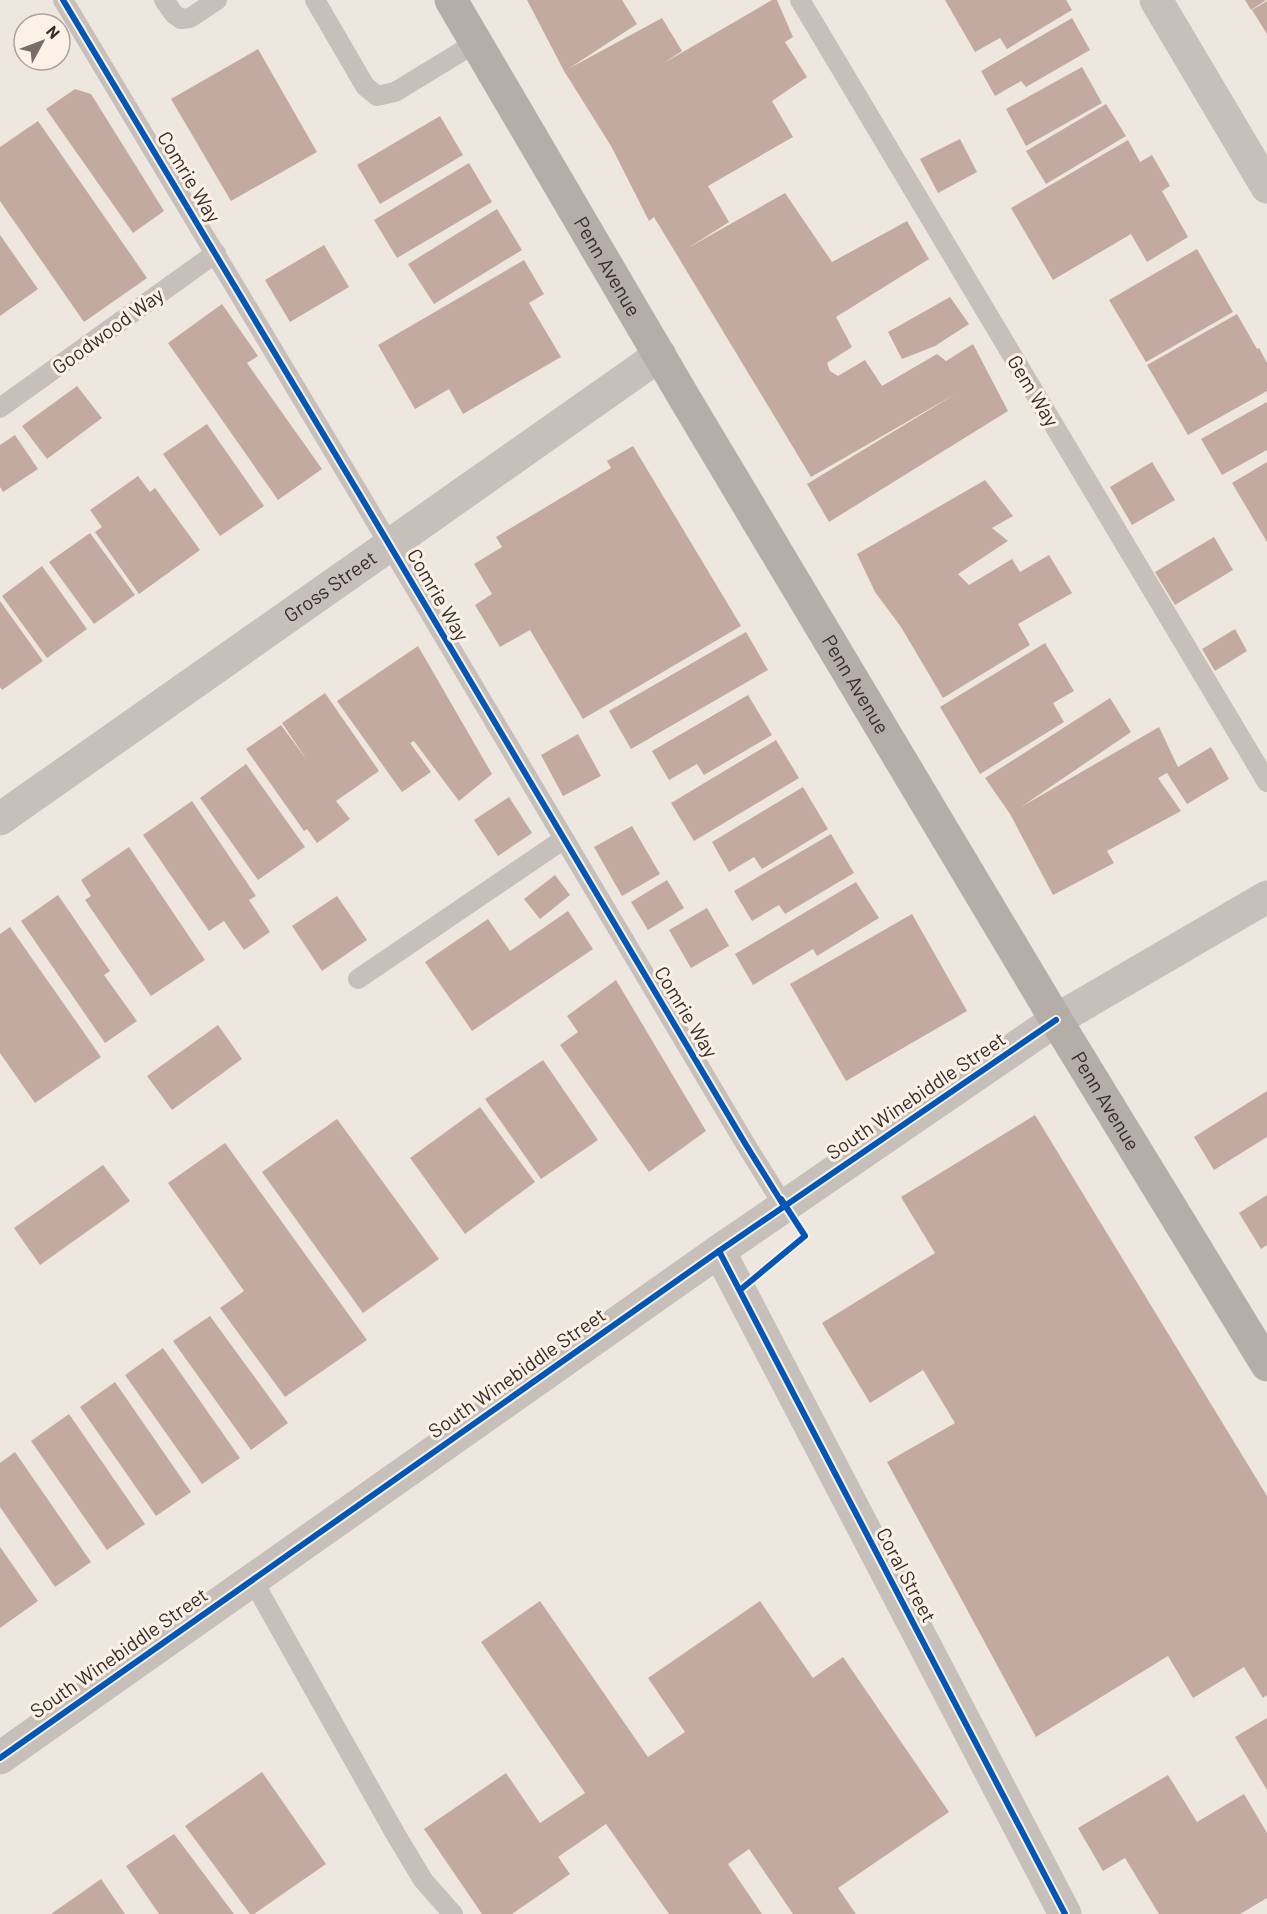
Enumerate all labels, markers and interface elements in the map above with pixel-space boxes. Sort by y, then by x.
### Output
north arrow [12,12,72,72]
text: N [43,22,64,42]
street label: Comrie Way [153,126,227,227]
street label: Penn Avenue [570,212,647,320]
street label: Goodwood Way [47,282,168,379]
street label: Gem Way [1003,350,1065,431]
street label: Comrie Way [403,544,475,645]
street label: Gross Street [279,545,381,627]
street label: Penn Avenue [818,630,895,738]
street label: Comrie Way [650,961,724,1062]
street label: South Winebiddle Street [821,1026,1010,1164]
street label: Penn Avenue [1067,1047,1146,1154]
street label: South Winebiddle Street [423,1302,610,1443]
street label: Coral Street [872,1523,942,1626]
street label: South Winebiddle Street [25,1582,212,1723]

